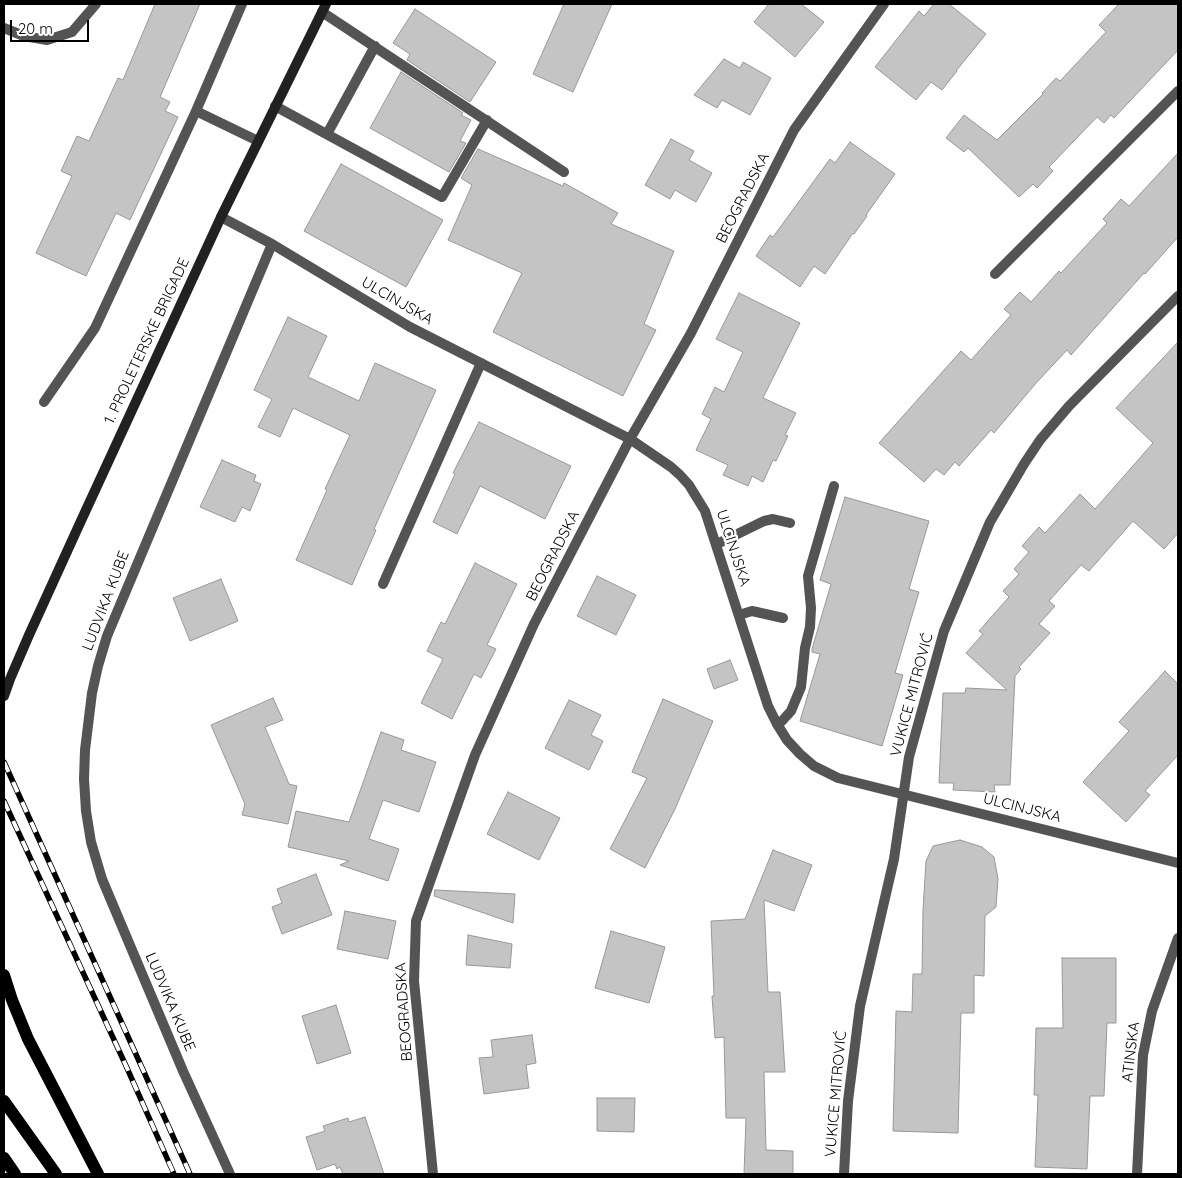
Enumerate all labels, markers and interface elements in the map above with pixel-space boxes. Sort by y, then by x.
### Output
scale bar [12,10,91,42]
text: 20 m [18,19,53,38]
street label: BEOGRADSKA [713,150,773,246]
street label: 1. PROLETERSKE BRIGADE [101,255,193,427]
street label: ULCINJSKA [358,273,436,329]
street label: ULCINJSKA [712,507,754,589]
street label: BEOGRADSKA [523,508,583,604]
street label: LUDVIKA KUBE [79,549,133,653]
street label: VUKICE MITROVIĆ [887,631,937,759]
street label: ULCINJSKA [981,790,1063,826]
street label: LUDVIKA KUBE [141,950,199,1054]
street label: BEOGRADSKA [392,962,416,1062]
street label: ATINSKA [1118,1021,1144,1083]
street label: VUKICE MITROVIĆ [822,1030,850,1158]

